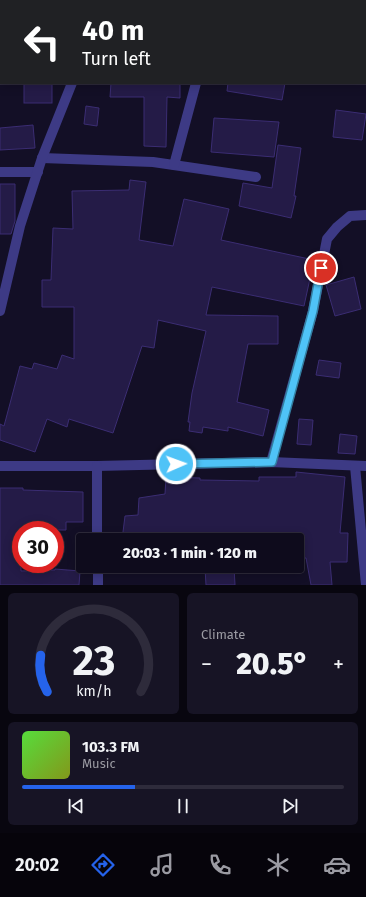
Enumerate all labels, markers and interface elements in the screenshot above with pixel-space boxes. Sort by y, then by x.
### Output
text: 40 m [82,14,145,47]
icon: left [16,16,68,68]
text: Turn left [82,48,151,70]
pin [304,251,338,285]
icon: arrive [310,257,332,279]
position arrow [155,443,197,485]
speed limit sign: 30 [12,521,64,573]
text: 20:03 · 1 min · 120 m [123,544,257,562]
text: Climate [201,627,245,642]
text: 23 [72,635,115,685]
text: 20.5° [236,646,309,682]
text: − [201,651,212,678]
text: + [333,651,344,678]
text: km/h [76,682,111,699]
text: 103.3 FM [82,738,139,756]
text: Music [82,756,116,771]
icon: previous [65,795,87,817]
icon: pause [172,795,194,817]
icon: next [279,795,301,817]
icon: directions [89,851,117,879]
icon: music [148,851,176,879]
icon: phone [206,851,234,879]
icon: climate [264,851,292,879]
icon: car [323,851,351,879]
text: 20:02 [15,854,59,876]

